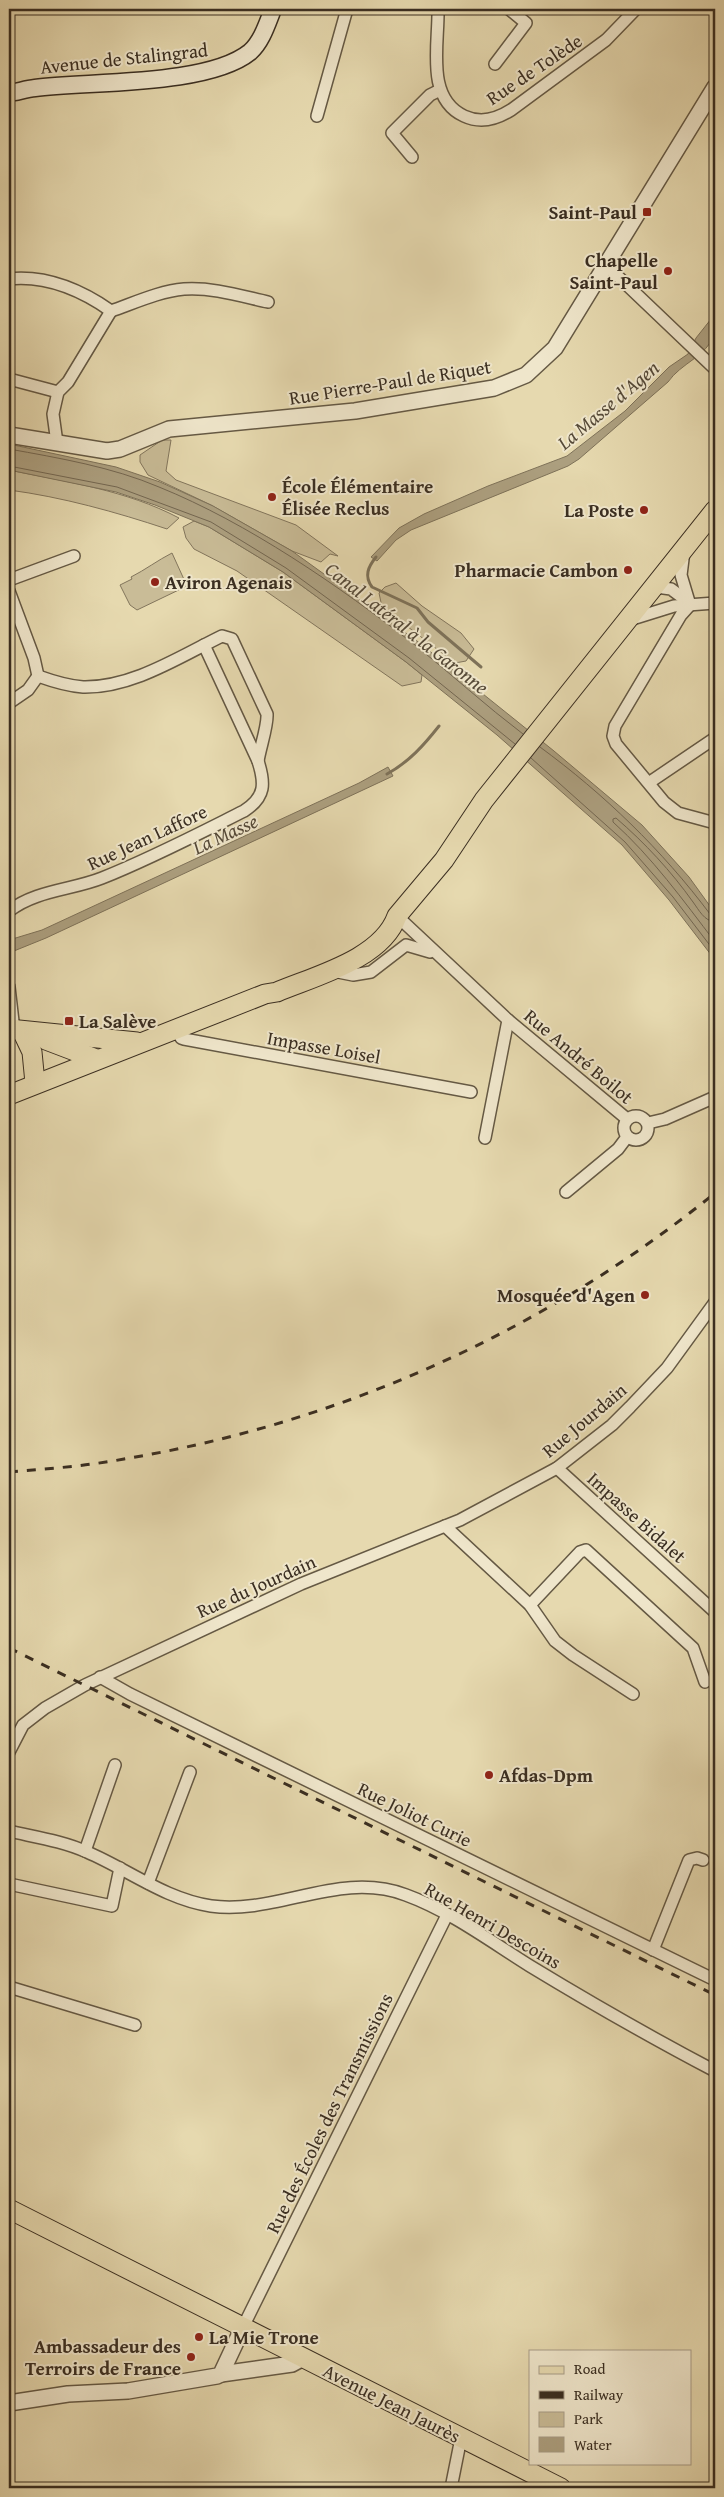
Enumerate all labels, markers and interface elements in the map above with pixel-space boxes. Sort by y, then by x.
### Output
street label: Rue de Tolède [480,26,588,111]
street label: Avenue de Stalingrad [39,35,210,81]
place label: Saint-Paul [549,198,637,226]
marker: Saint-Paul [641,206,653,218]
place label: Chapelle Saint-Paul [570,246,658,296]
marker: Chapelle Saint-Paul [662,265,674,277]
street label: Rue Pierre-Paul de Riquet [287,352,493,412]
water label: La Masse d'Agen [549,353,665,457]
place label: École Élémentaire Élisée Reclus [282,472,433,522]
marker: École Élémentaire Élisée Reclus [266,491,278,503]
place label: La Poste [564,496,634,524]
marker: La Poste [638,504,650,516]
water label: Canal Latéral à la Garonne [319,554,495,701]
place label: Pharmacie Cambon [455,556,619,584]
marker: Pharmacie Cambon [622,564,634,576]
place label: Aviron Agenais [165,568,292,596]
marker: Aviron Agenais [149,576,161,588]
street label: Rue Jean Laffore [82,797,212,877]
water label: La Masse [186,806,262,862]
street label: Rue André Boilot [518,1002,640,1110]
place label: La Salève [79,1007,156,1035]
marker: La Salève [63,1015,75,1027]
street label: Impasse Loisel [265,1023,383,1071]
place label: Mosquée d'Agen [497,1281,636,1309]
marker: Mosquée d'Agen [639,1289,651,1301]
street label: Rue Jourdain [536,1376,633,1464]
street label: Impasse Bidalet [581,1465,693,1569]
street label: Rue du Jourdain [192,1547,320,1625]
place label: Afdas-Dpm [499,1761,594,1789]
marker: Afdas-Dpm [483,1769,495,1781]
street label: Rue Joliot Curie [353,1774,477,1854]
street label: Rue Henri Descoins [420,1874,566,1976]
street label: Rue des Écoles des Transmissions [258,1988,400,2238]
place label: La Mie Trone [209,2323,319,2351]
marker: La Mie Trone [193,2331,205,2343]
place label: Ambassadeur des Terroirs de France [25,2332,181,2382]
legend [529,2350,692,2464]
marker: Ambassadeur des Terroirs de France [185,2351,197,2363]
street label: Avenue Jean Jaurès [318,2356,466,2450]
text: Road [574,2358,605,2379]
text: Railway [574,2384,624,2405]
text: Park [574,2408,603,2429]
text: Water [574,2434,612,2455]

